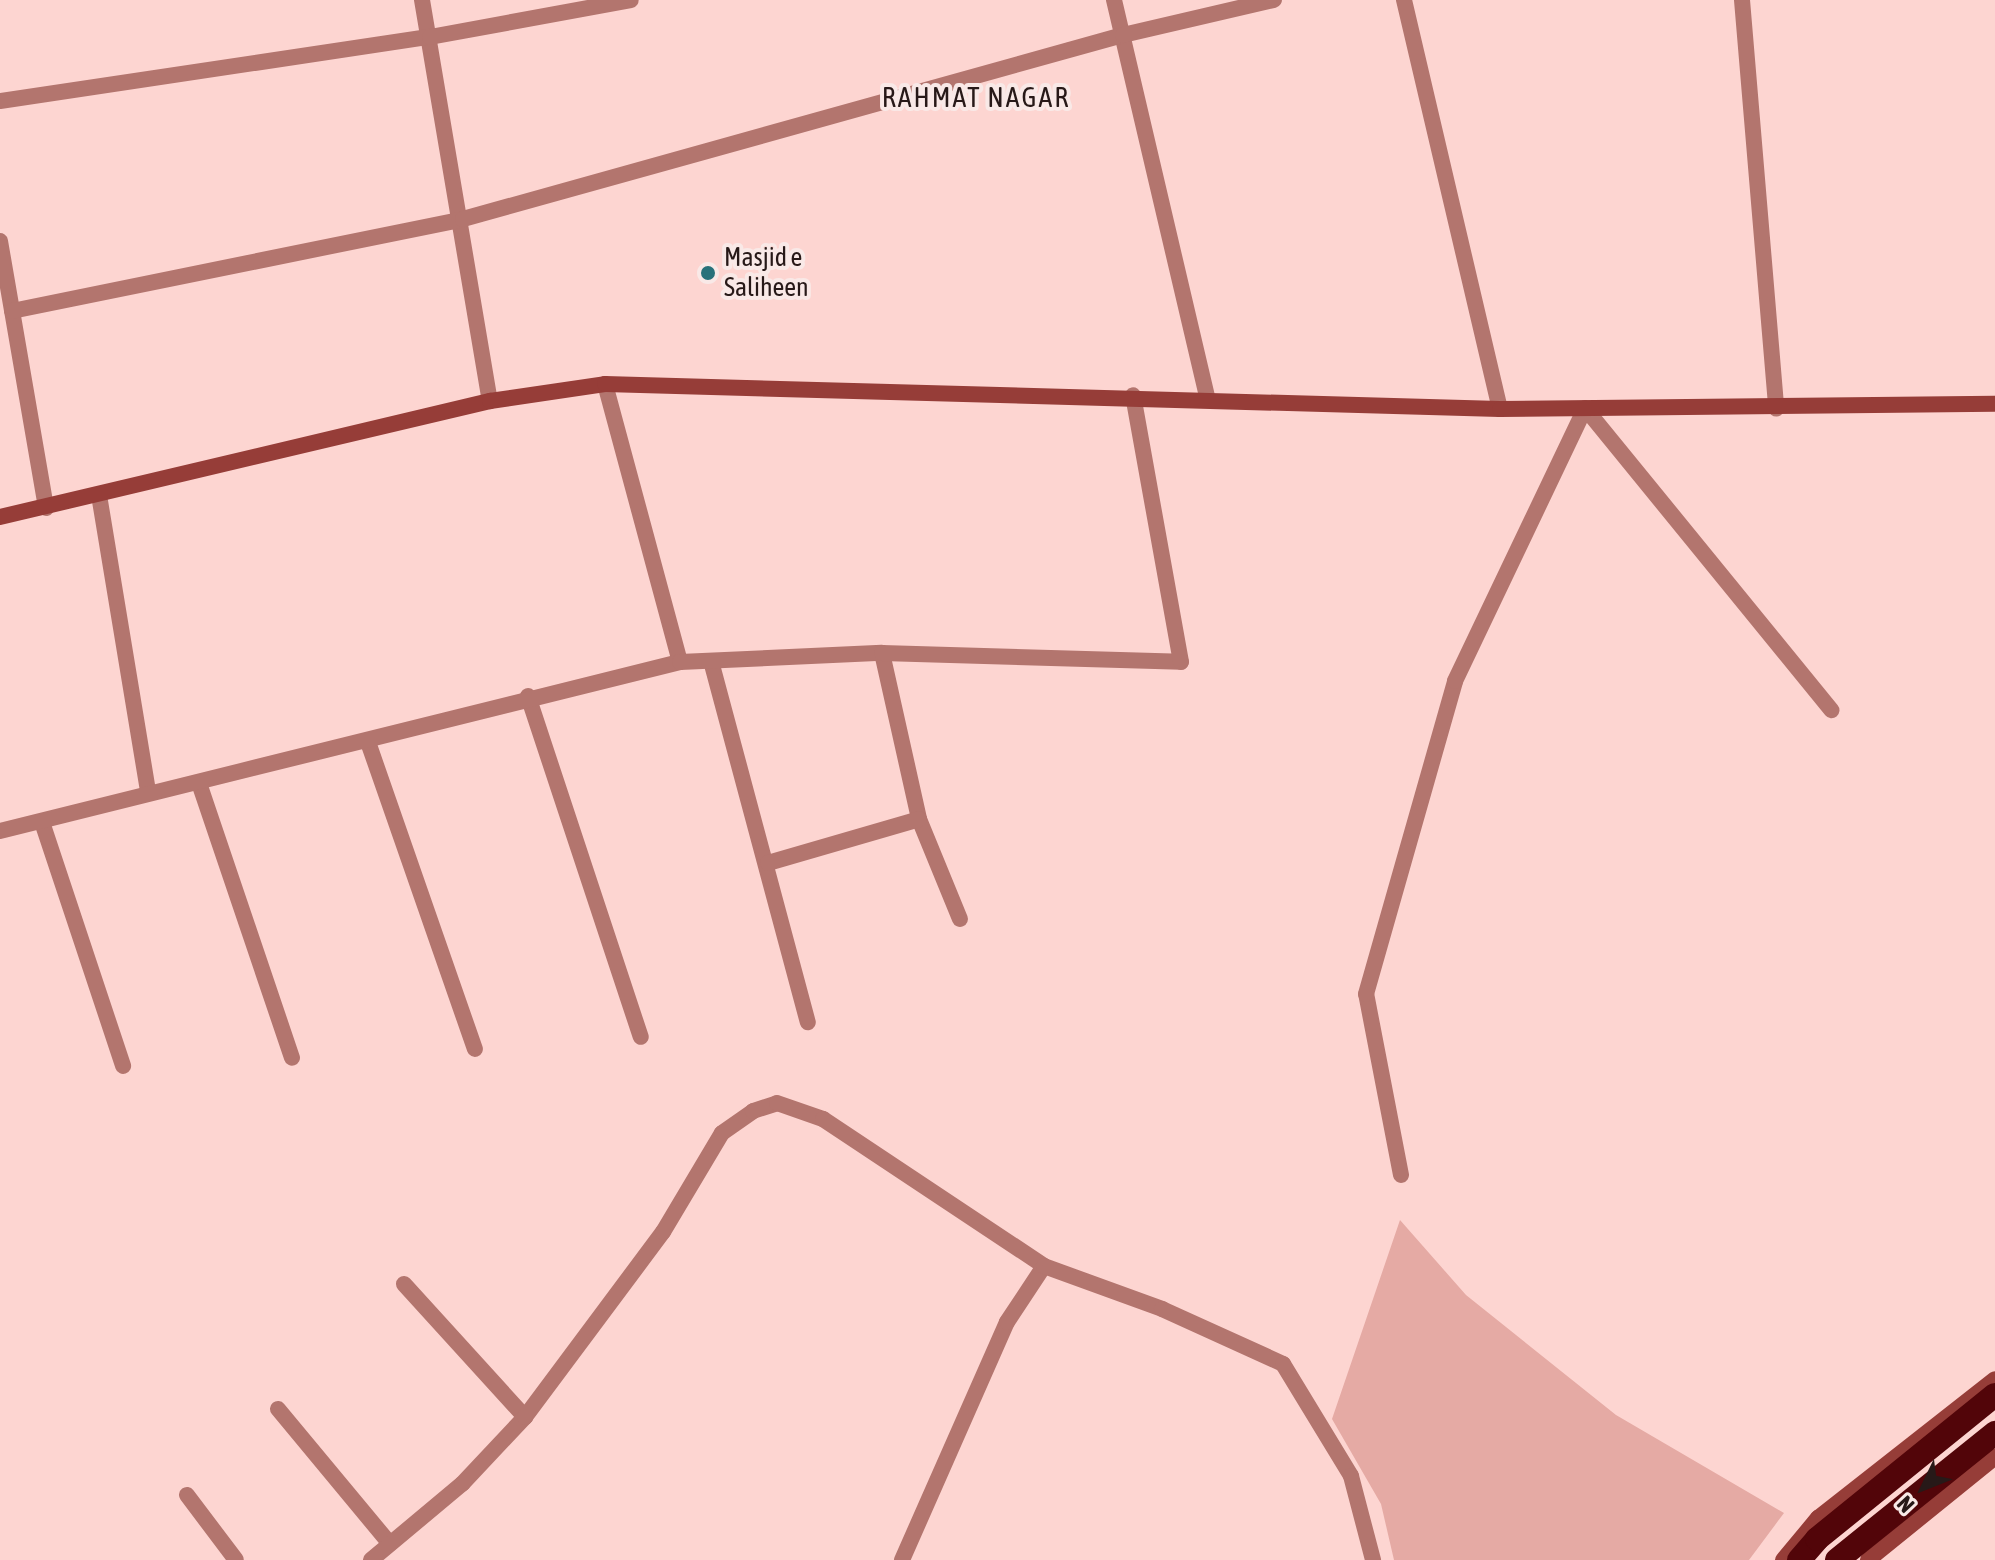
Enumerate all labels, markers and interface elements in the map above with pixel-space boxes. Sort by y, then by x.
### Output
district label: RAHMAT NAGAR [882,80,1070,114]
place label: Masjid e Saliheen [724,242,809,304]
marker: Masjid e Saliheen [699,264,717,282]
north arrow [1883,1448,1963,1528]
text: N [1892,1491,1919,1518]

